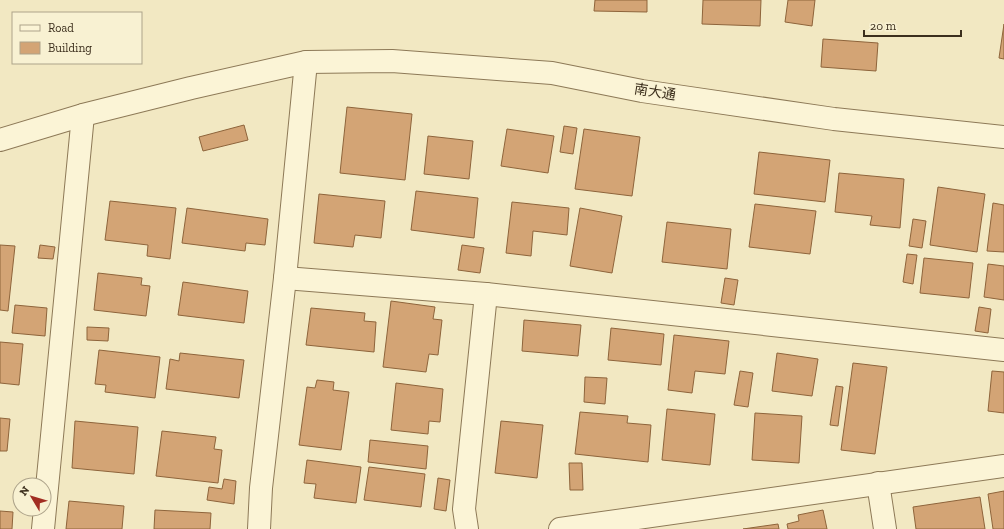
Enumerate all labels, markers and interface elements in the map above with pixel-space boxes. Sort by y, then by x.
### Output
legend [12,12,142,64]
scale bar [864,12,961,38]
text: 20 m [870,19,897,33]
text: Road [48,21,74,35]
text: Building [48,41,92,55]
street label: 南大通 [633,80,677,104]
north arrow [12,477,52,517]
text: N [17,483,33,498]

